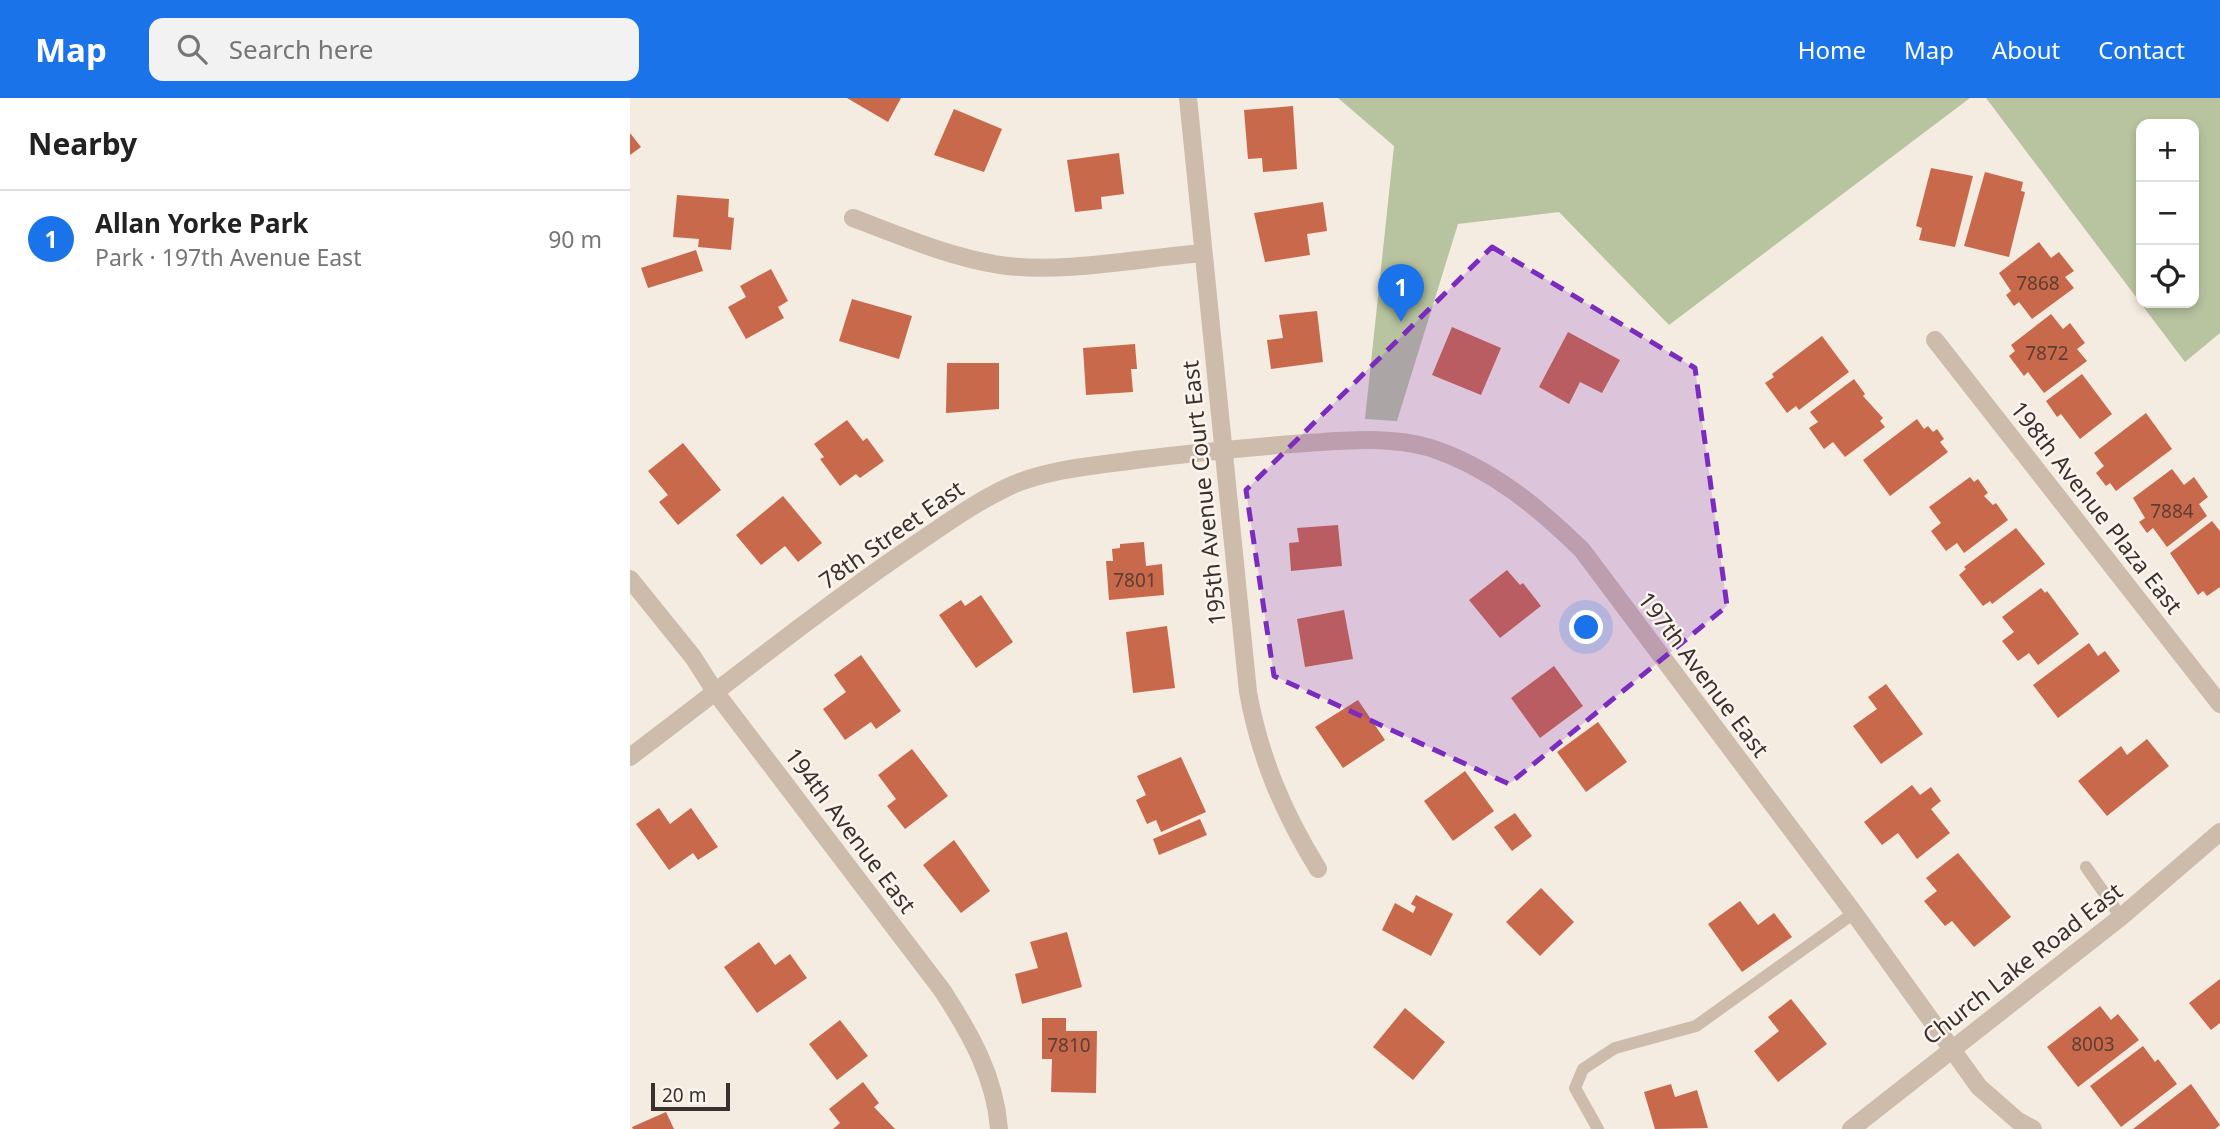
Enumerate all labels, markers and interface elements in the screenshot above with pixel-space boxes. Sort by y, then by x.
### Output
search box [149,18,639,81]
text: Map [35,27,107,72]
icon: search [173,30,211,68]
text: Search here [229,31,373,67]
text: Home [1798,33,1866,66]
text: Map [1904,33,1954,66]
text: About [1992,33,2060,66]
text: Contact [2098,33,2185,66]
map controls [2136,119,2199,308]
button: + [2136,119,2199,182]
text: Nearby [28,123,137,164]
button: − [2136,182,2199,245]
text: Allan Yorke Park [95,205,308,241]
text: 1 [44,223,58,255]
text: 90 m [548,223,602,255]
text: Park · 197th Avenue East [95,241,361,273]
button: locate [2136,245,2199,308]
pin: 1 [1378,264,1424,322]
house number: 7868 [2016,270,2060,296]
house number: 7872 [2025,340,2069,366]
street label: 195th Avenue Court East [1173,359,1233,627]
street label: 198th Avenue Plaza East [2004,394,2190,620]
street label: 78th Street East [812,472,970,596]
house number: 7884 [2150,498,2194,524]
house number: 7801 [1113,567,1157,593]
street label: 197th Avenue East [1631,585,1777,763]
your location [1569,610,1603,644]
street label: 194th Avenue East [778,741,924,919]
street label: Church Lake Road East [1915,875,2129,1051]
house number: 8003 [2071,1031,2115,1057]
house number: 7810 [1047,1032,1091,1058]
scale bar [651,1080,730,1112]
text: 20 m [662,1082,706,1108]

